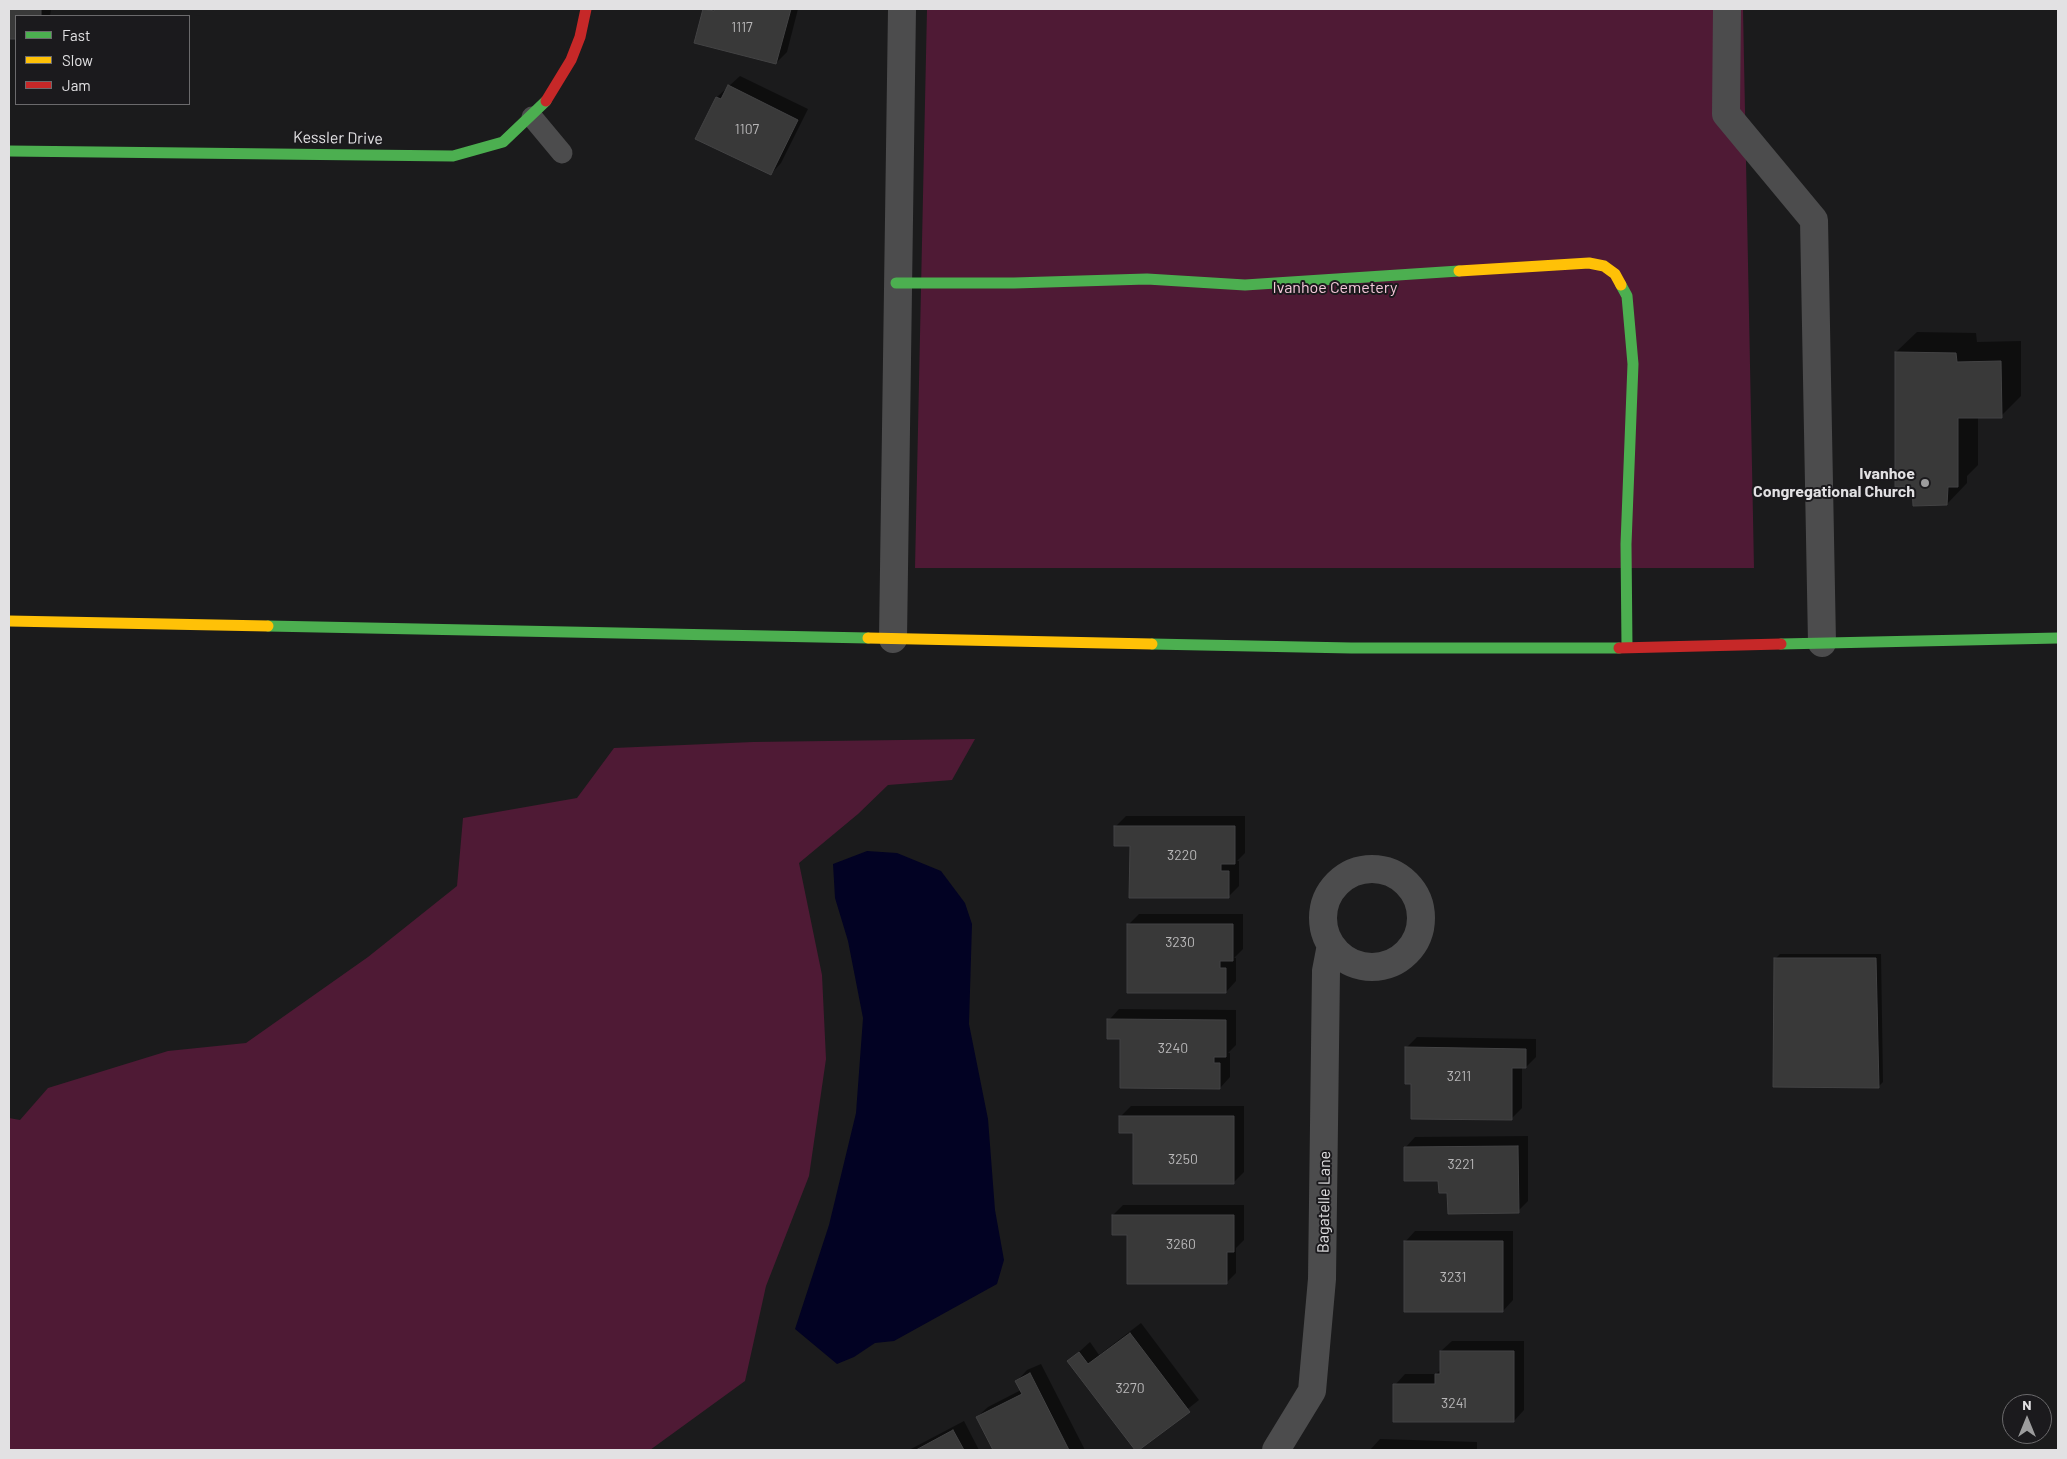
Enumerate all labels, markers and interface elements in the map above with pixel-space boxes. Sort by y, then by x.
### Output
legend [15,15,190,105]
house number: 1117 [731,19,753,35]
text: Fast [62,26,90,44]
text: Slow [62,51,93,69]
text: Jam [62,76,91,94]
house number: 1107 [735,121,759,137]
street label: Kessler Drive [293,128,383,148]
park label: Ivanhoe Cemetery [1273,278,1397,298]
place label: Ivanhoe Congregational Church [1753,464,1915,502]
marker: Ivanhoe Congregational Church [1919,477,1931,489]
house number: 3220 [1167,847,1197,863]
house number: 3230 [1165,934,1195,950]
house number: 3240 [1158,1040,1188,1056]
house number: 3211 [1447,1068,1471,1084]
house number: 3250 [1168,1151,1198,1167]
street label: Bagatelle Lane [1314,1151,1334,1253]
house number: 3221 [1448,1156,1474,1172]
house number: 3260 [1166,1236,1196,1252]
house number: 3231 [1440,1269,1466,1285]
house number: 3270 [1115,1380,1145,1396]
north arrow [2002,1394,2052,1444]
house number: 3241 [1441,1395,1467,1411]
text: N [2022,1396,2032,1413]

